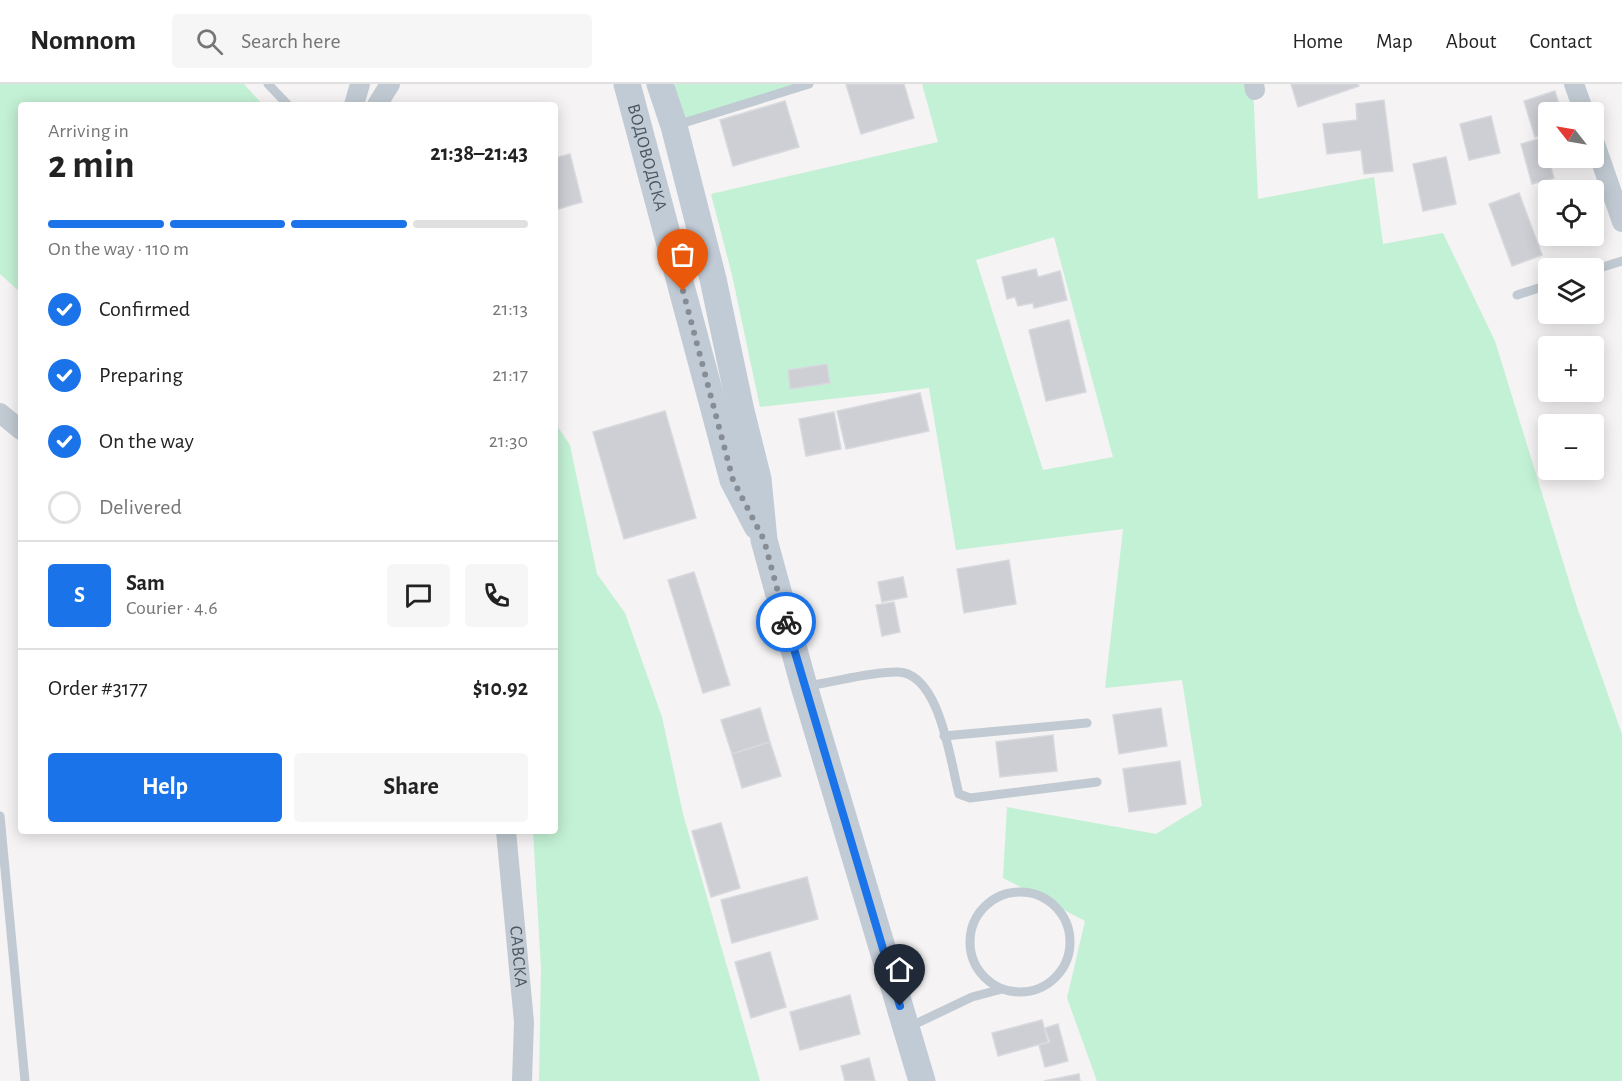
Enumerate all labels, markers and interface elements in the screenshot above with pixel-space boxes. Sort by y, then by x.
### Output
search box [172,14,592,68]
icon: search [193,25,226,58]
text: Nomnom [30,27,136,55]
text: Search here [241,30,341,52]
text: Home [1292,31,1343,52]
text: Map [1376,31,1413,52]
text: About [1446,31,1496,52]
text: Contact [1529,31,1592,52]
street label: ВОДОВОДСКА [624,102,670,213]
north arrow [1538,102,1604,168]
map controls [1538,102,1604,480]
text: Arriving in [48,121,129,141]
text: 21:38–21:43 [430,142,528,164]
text: 2 min [48,146,135,185]
button: locate [1538,180,1604,246]
pin [657,229,708,291]
icon: bag [666,238,699,271]
text: On the way · 110 m [48,239,189,259]
button: layers [1538,258,1604,324]
icon: check [48,293,81,326]
text: Confirmed [99,298,190,320]
text: 21:13 [492,299,528,319]
button: + [1538,336,1604,402]
icon: check [48,359,81,392]
text: Preparing [99,364,183,386]
text: 21:17 [492,365,528,385]
button: − [1538,414,1604,480]
icon: check [48,425,81,458]
text: On the way [99,430,194,452]
text: 21:30 [489,431,528,451]
text: Delivered [99,496,182,518]
button: chat [387,564,450,627]
button: phone [465,564,528,627]
text: Sam [126,572,165,594]
text: S [74,584,85,606]
courier [756,592,816,652]
text: Courier · 4.6 [126,598,218,618]
icon: bike [770,606,803,639]
text: Order #3177 [48,677,148,699]
text: $10.92 [473,677,528,699]
button: Help [48,753,282,822]
button: Share [294,753,528,822]
street label: САВСКА [506,925,530,989]
pin [874,944,925,1006]
icon: home [883,953,916,986]

